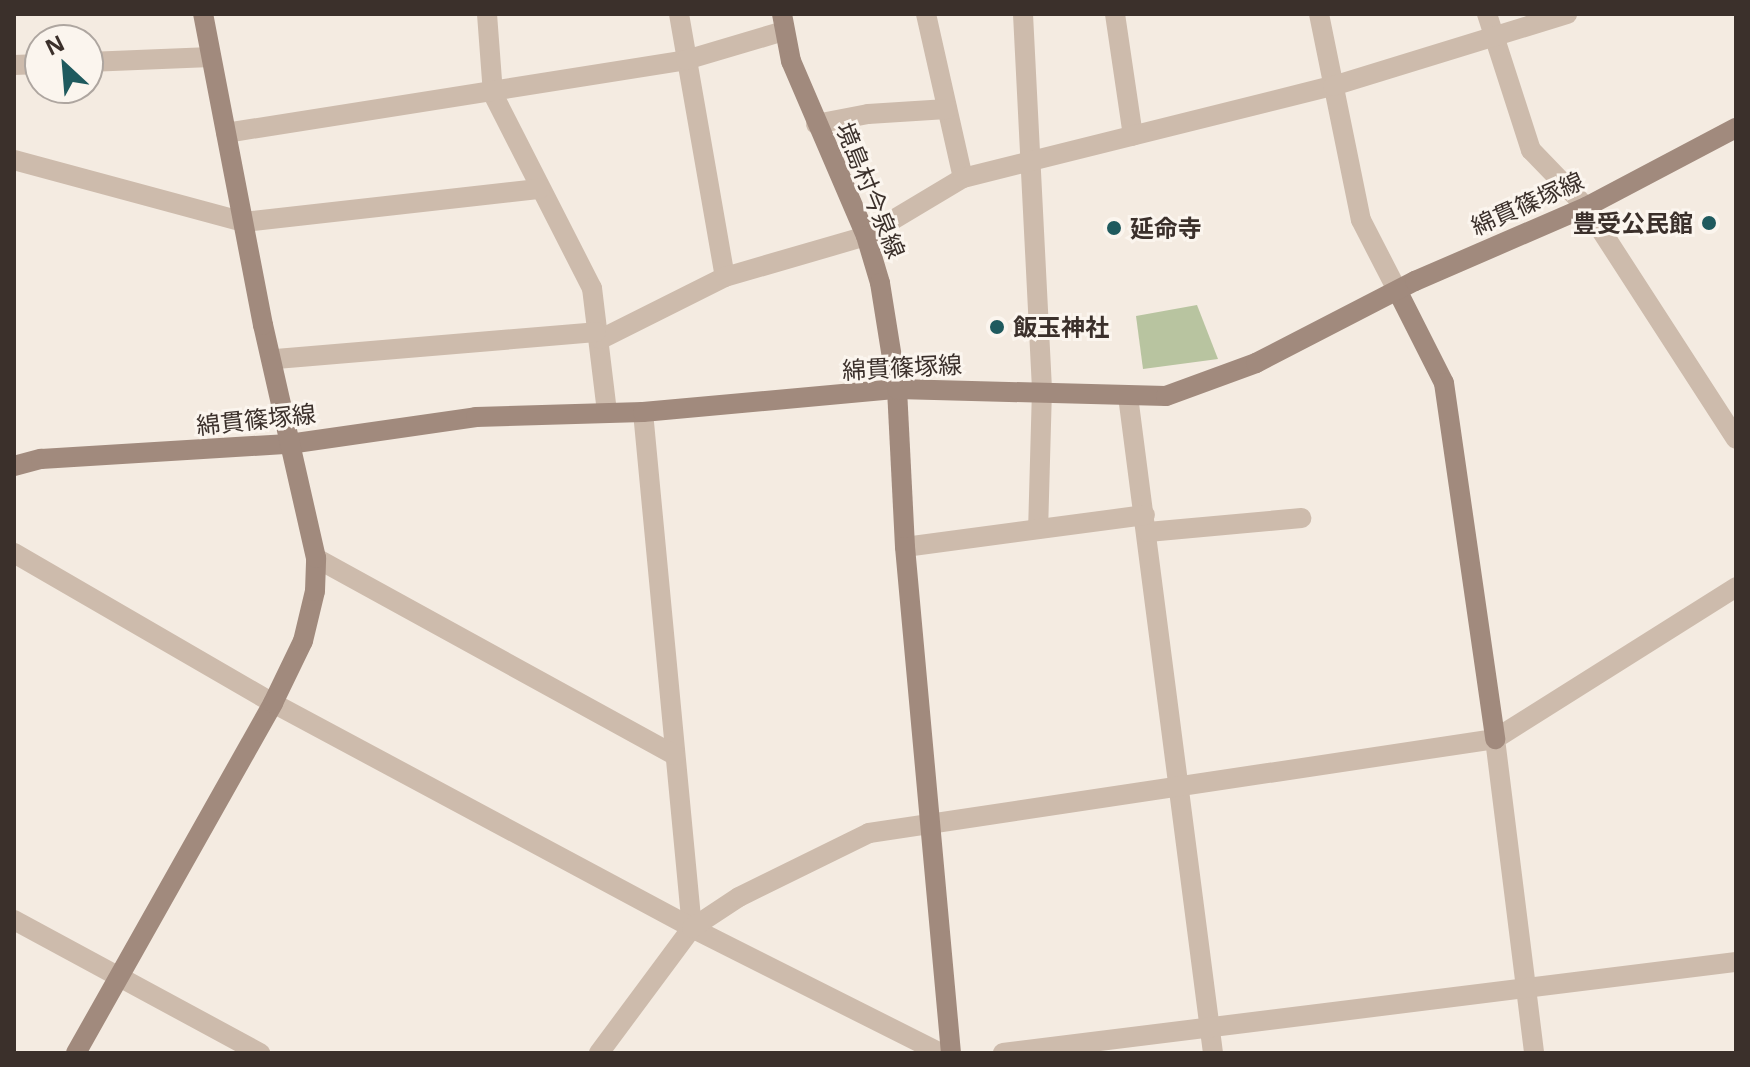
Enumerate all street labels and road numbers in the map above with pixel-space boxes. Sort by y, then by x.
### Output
street label: 境島村今泉線 [831,118,911,262]
street label: 綿貫篠塚線 [1466,165,1588,241]
street label: 綿貫篠塚線 [841,349,963,385]
street label: 綿貫篠塚線 [195,398,317,440]

